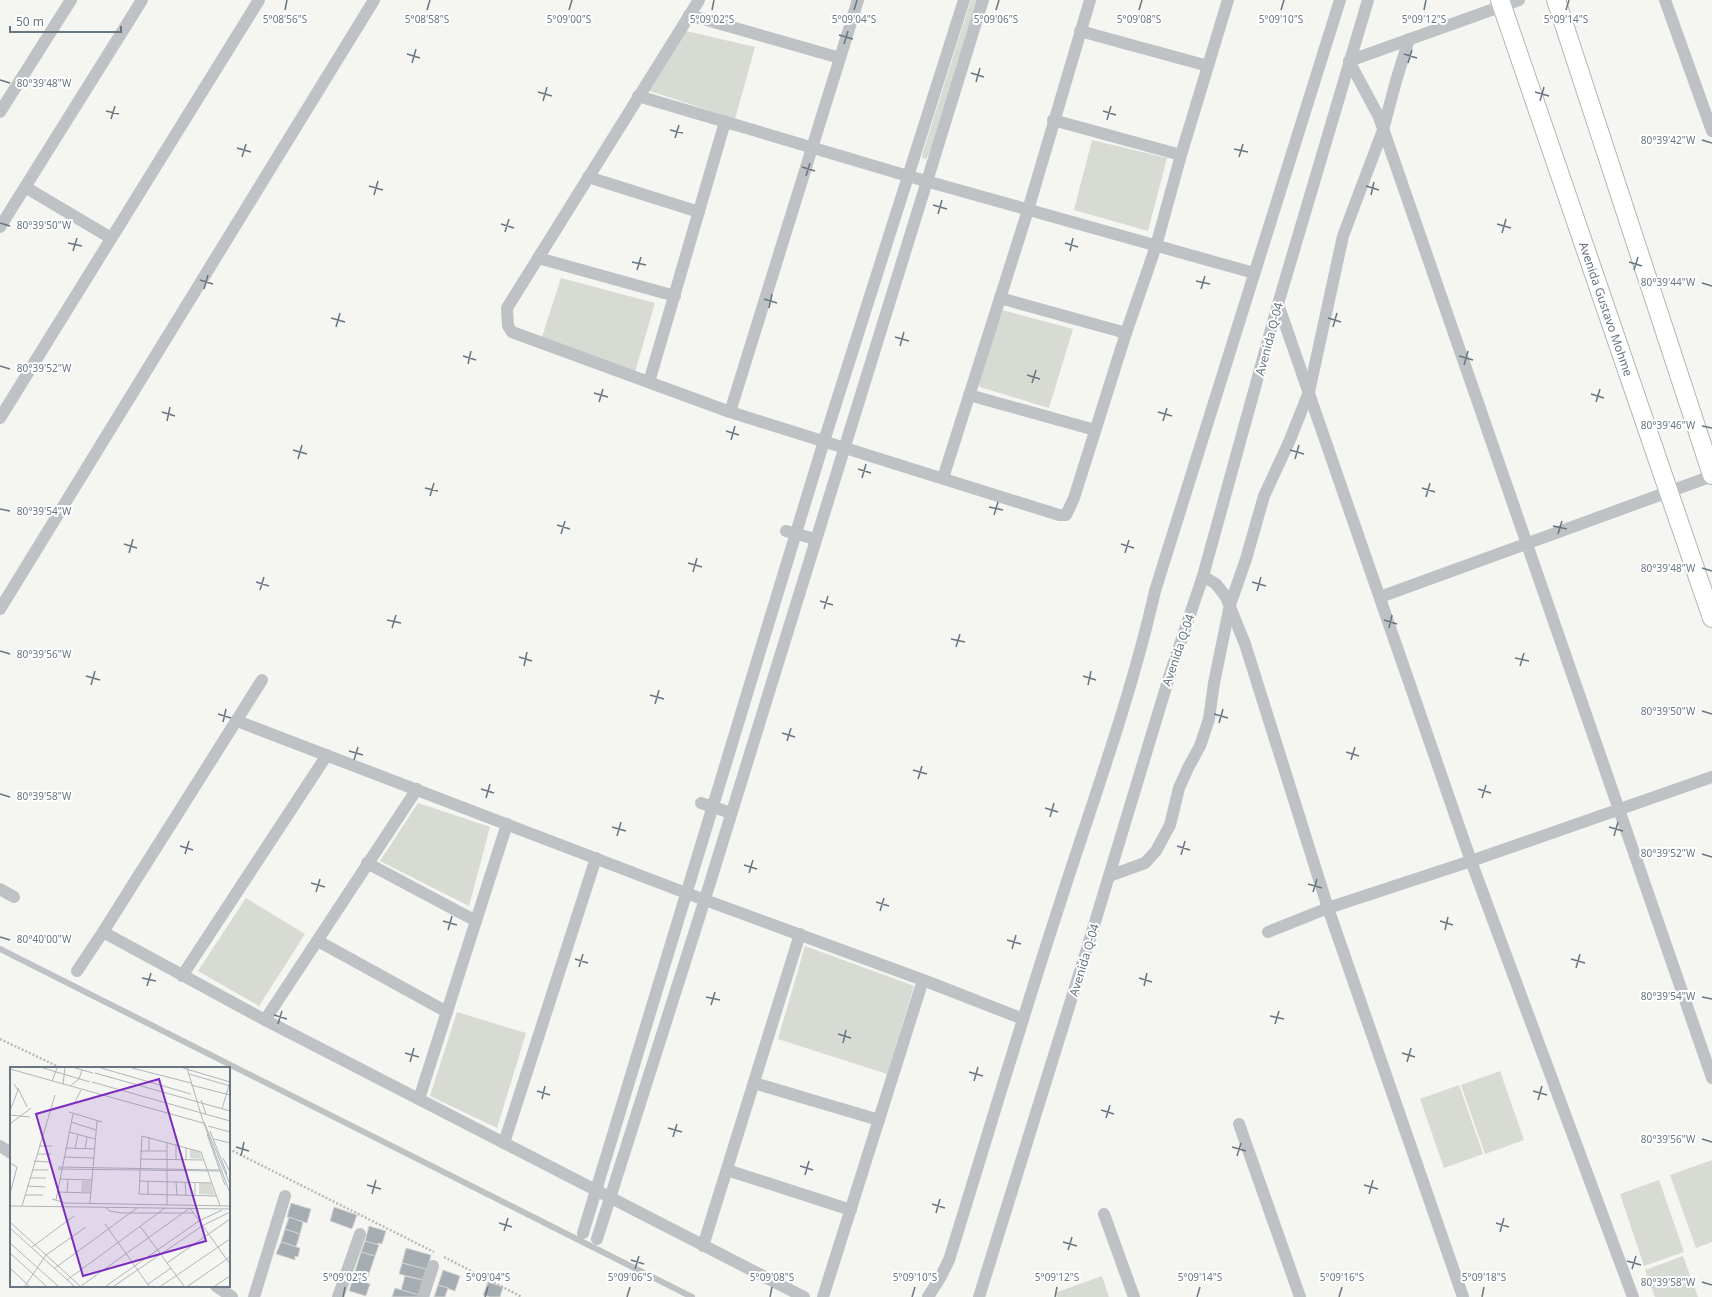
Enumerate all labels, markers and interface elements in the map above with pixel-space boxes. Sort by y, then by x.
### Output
scale bar [10,8,121,34]
text: 5°08'56"S [263,12,308,26]
text: 5°08'58"S [405,12,450,26]
text: 5°09'00"S [547,12,592,26]
text: 5°09'02"S [690,12,735,26]
text: 5°09'04"S [832,12,877,26]
text: 5°09'06"S [974,12,1019,26]
text: 5°09'08"S [1117,12,1162,26]
text: 5°09'10"S [1259,12,1304,26]
text: 5°09'12"S [1402,12,1447,26]
text: 5°09'14"S [1544,12,1589,26]
text: 50 m [16,13,44,30]
text: 80°39'48"W [17,76,72,90]
text: 80°39'42"W [1641,133,1696,147]
text: 80°39'50"W [17,218,72,232]
street label: Avenida Gustavo Mohme [1575,239,1637,379]
text: 80°39'44"W [1641,275,1696,289]
street label: Avenida Q-04 [1251,300,1287,378]
text: 80°39'52"W [17,361,72,375]
text: 80°39'46"W [1641,418,1696,432]
text: 80°39'54"W [17,504,72,518]
text: 80°39'48"W [1641,561,1696,575]
street label: Avenida Q-04 [1158,612,1198,688]
text: 80°39'56"W [17,647,72,661]
text: 80°39'50"W [1641,704,1696,718]
text: 80°39'58"W [17,789,72,803]
text: 80°39'52"W [1641,846,1696,860]
street label: Avenida Q-04 [1065,921,1103,998]
text: 80°40'00"W [17,932,72,946]
text: 80°39'54"W [1641,989,1696,1003]
inset map [10,1067,230,1287]
text: 80°39'56"W [1641,1132,1696,1146]
text: 5°09'02"S [323,1270,368,1284]
text: 5°09'04"S [466,1270,511,1284]
text: 5°09'06"S [608,1270,653,1284]
text: 5°09'08"S [750,1270,795,1284]
text: 5°09'10"S [893,1270,938,1284]
text: 5°09'12"S [1035,1270,1080,1284]
text: 5°09'14"S [1178,1270,1223,1284]
text: 5°09'16"S [1320,1270,1365,1284]
text: 5°09'18"S [1462,1270,1507,1284]
text: 80°39'58"W [1641,1275,1696,1289]

